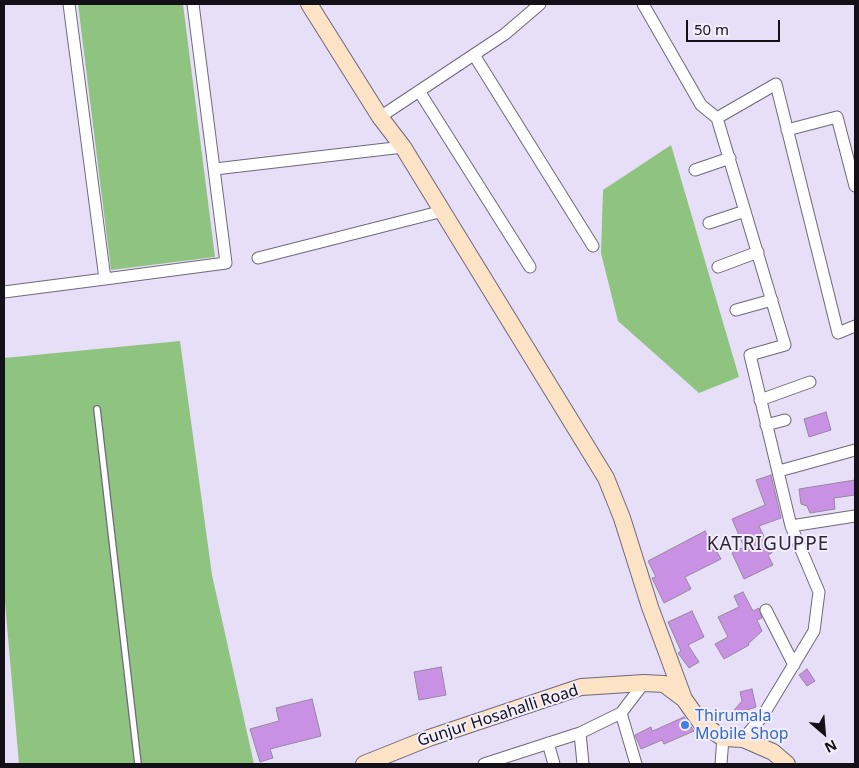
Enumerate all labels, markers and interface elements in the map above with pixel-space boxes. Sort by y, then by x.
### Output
scale bar [689,10,783,42]
text: 50 m [694,19,729,39]
district label: KATRIGUPPE [705,534,831,556]
street label: Gunjur Hosahalli Road [415,681,581,751]
place label: Thirumala Mobile Shop [695,706,789,744]
north arrow [799,708,849,758]
marker: Thirumala Mobile Shop [679,719,691,731]
text: N [822,736,840,758]

